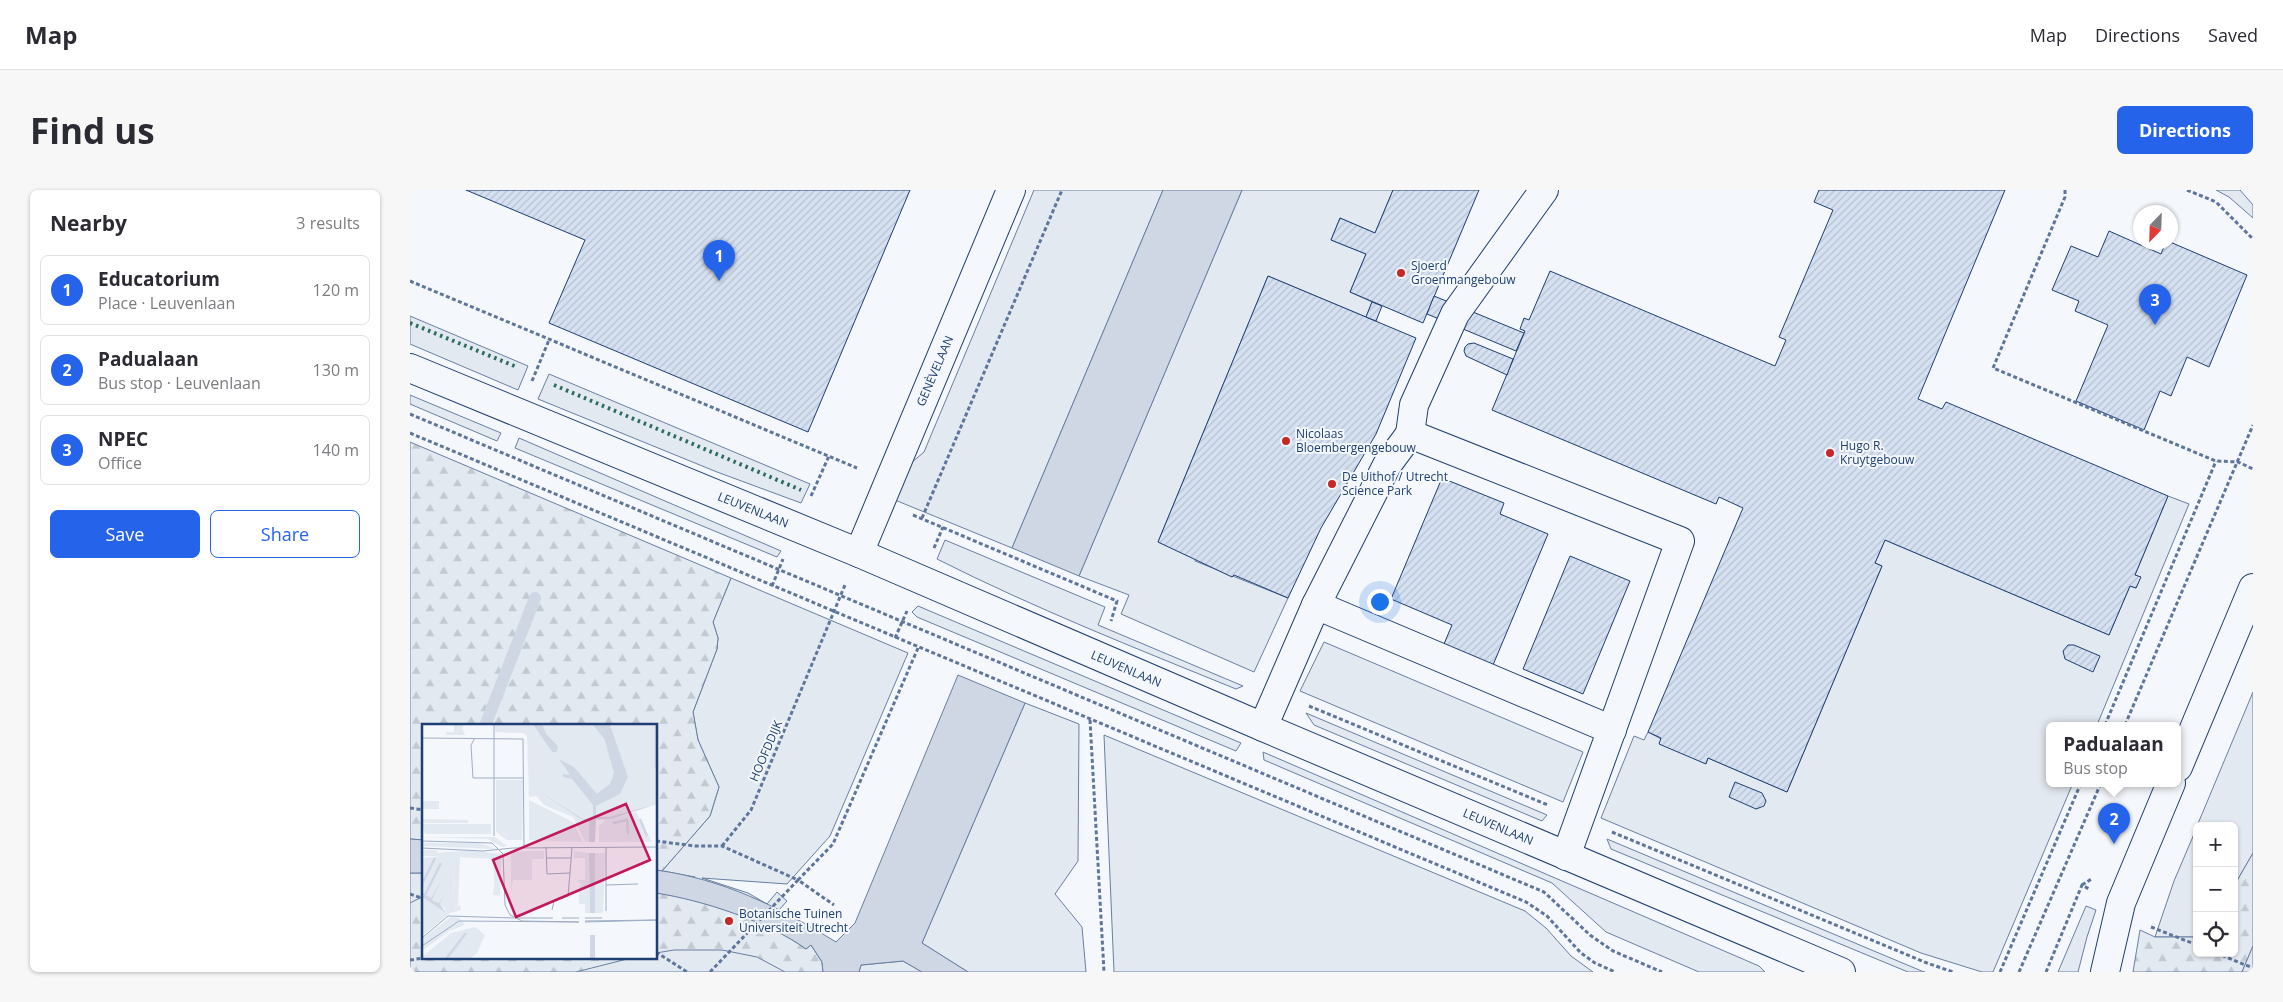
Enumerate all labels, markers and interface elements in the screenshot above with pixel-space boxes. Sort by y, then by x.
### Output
text: Map [25,18,77,51]
text: Map [2030,23,2067,47]
text: Directions [2095,23,2180,47]
text: Saved [2208,23,2258,47]
button: Directions [2117,106,2253,154]
text: Find us [30,107,155,154]
north arrow [2133,205,2178,250]
text: Nearby [50,209,127,237]
text: 3 results [296,212,360,234]
pin: 1 [703,240,735,281]
place label: Sjoerd Groenmangebouw [1411,257,1516,288]
text: Educatorium [98,266,220,292]
marker: Sjoerd Groenmangebouw [1395,267,1407,279]
text: 1 [62,279,72,301]
text: 120 m [313,279,359,301]
pin: 3 [2139,284,2171,325]
text: Place · Leuvenlaan [98,292,235,314]
street label: GENÈVELAAN [912,333,957,409]
text: Padualaan [98,346,199,372]
text: 2 [62,359,72,381]
text: 130 m [313,359,359,381]
text: Bus stop · Leuvenlaan [98,372,261,394]
place label: Nicolaas Bloembergengebouw [1296,425,1417,456]
text: NPEC [98,426,148,452]
marker: Nicolaas Bloembergengebouw [1280,435,1292,447]
place label: Hugo R. Kruytgebouw [1840,437,1915,468]
text: 3 [62,439,72,461]
text: 140 m [313,439,359,461]
marker: Hugo R. Kruytgebouw [1824,447,1836,459]
text: Office [98,452,142,474]
place label: De Uithof / Utrecht Science Park [1342,468,1448,499]
marker: De Uithof / Utrecht Science Park [1326,478,1338,490]
street label: LEUVENLAAN [715,488,791,531]
button: Save [50,510,200,558]
button: Share [210,510,360,558]
your location [1367,589,1393,615]
street label: LEUVENLAAN [1088,646,1164,691]
street label: HOOFDDIJK [745,717,786,784]
popup [2046,722,2181,787]
inset map [422,724,658,960]
text: Padualaan [2063,731,2164,757]
text: Bus stop [2063,757,2128,779]
pin: 2 [2098,803,2130,844]
street label: LEUVENLAAN [1460,804,1536,849]
map controls [2193,822,2238,957]
button: + [2193,822,2238,867]
button: − [2193,867,2238,912]
place label: Botanische Tuinen Universiteit Utrecht [739,905,848,936]
button: locate [2193,912,2238,957]
marker: Botanische Tuinen Universiteit Utrecht [723,915,735,927]

